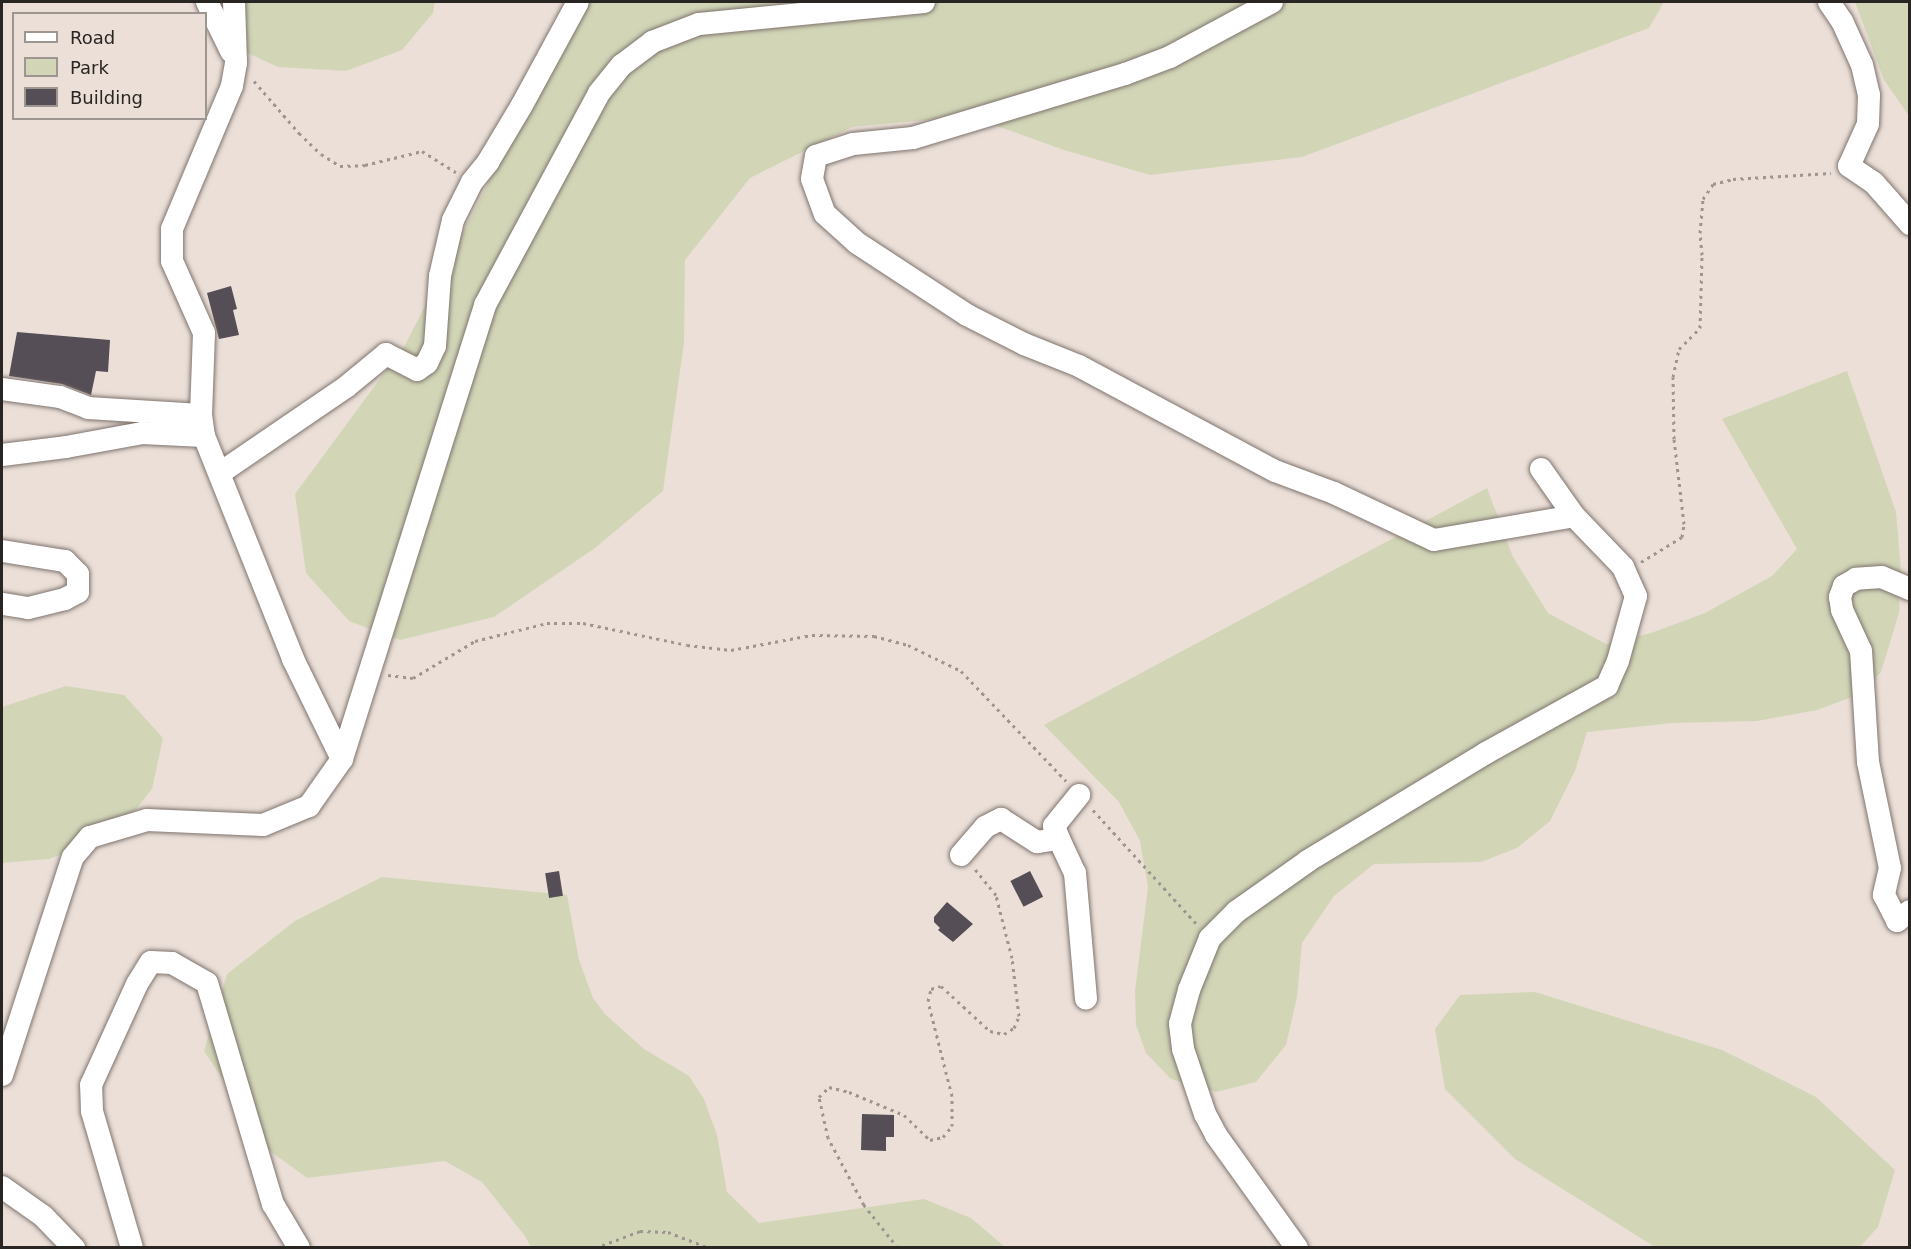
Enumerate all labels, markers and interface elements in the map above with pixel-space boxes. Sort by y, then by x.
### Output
legend [12,12,207,120]
text: Road [70,27,115,48]
text: Park [70,57,109,78]
text: Building [70,87,143,108]

